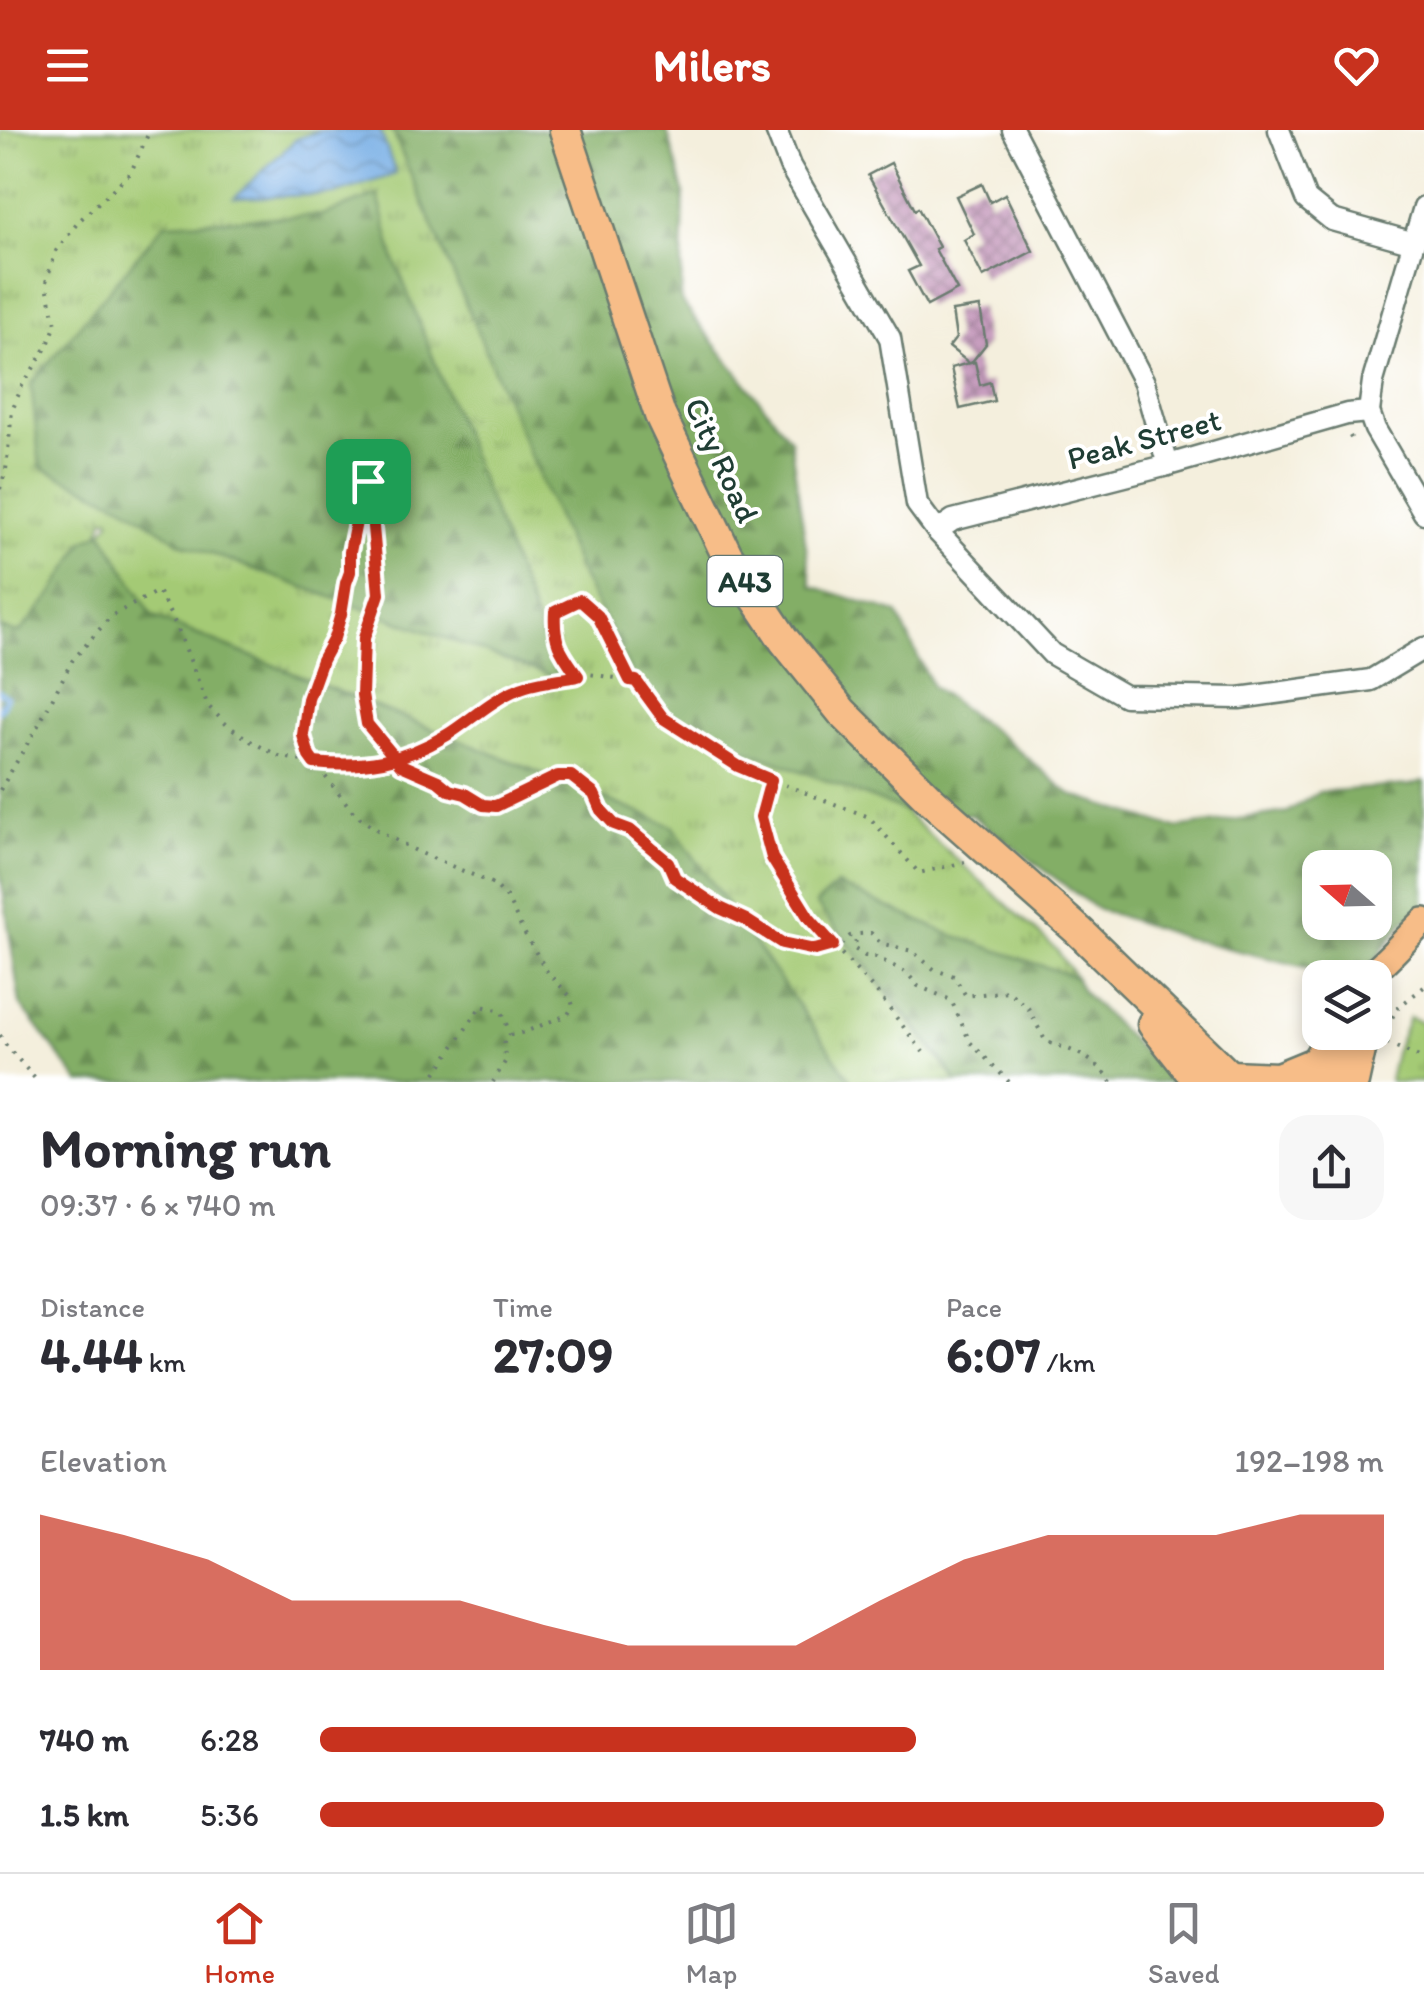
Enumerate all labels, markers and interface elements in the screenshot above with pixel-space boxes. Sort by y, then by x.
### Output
icon: menu [40,38,95,93]
text: Milers [653,38,771,92]
icon: heart [1329,38,1384,93]
street label: City Road [677,392,767,528]
street label: Peak Street [1063,400,1225,478]
pin [326,439,411,524]
icon: arrive [341,454,396,509]
road number: A43 [708,556,782,606]
north arrow [1302,850,1392,940]
map controls [1302,850,1392,1050]
button: layers [1302,960,1392,1050]
text: Morning run [40,1115,331,1181]
button: share [1279,1115,1384,1220]
text: 09:37 · 6 × 740 m [40,1186,276,1224]
text: Distance [40,1290,145,1324]
text: Time [493,1290,553,1324]
text: Pace [946,1290,1002,1324]
text: 4.44 [40,1324,142,1385]
text: 27:09 [493,1324,613,1385]
text: 6:07 [946,1324,1040,1385]
text: km [142,1345,186,1379]
text: /km [1040,1345,1095,1379]
text: Elevation [40,1442,167,1480]
text: 192–198 m [1234,1442,1384,1480]
text: 740 m [40,1721,129,1759]
text: 6:28 [200,1721,259,1759]
text: 1.5 km [40,1796,129,1834]
text: 5:36 [200,1796,259,1834]
tab: Home [205,1896,275,1990]
tab: Map [684,1896,739,1990]
tab: Saved [1148,1896,1220,1990]

